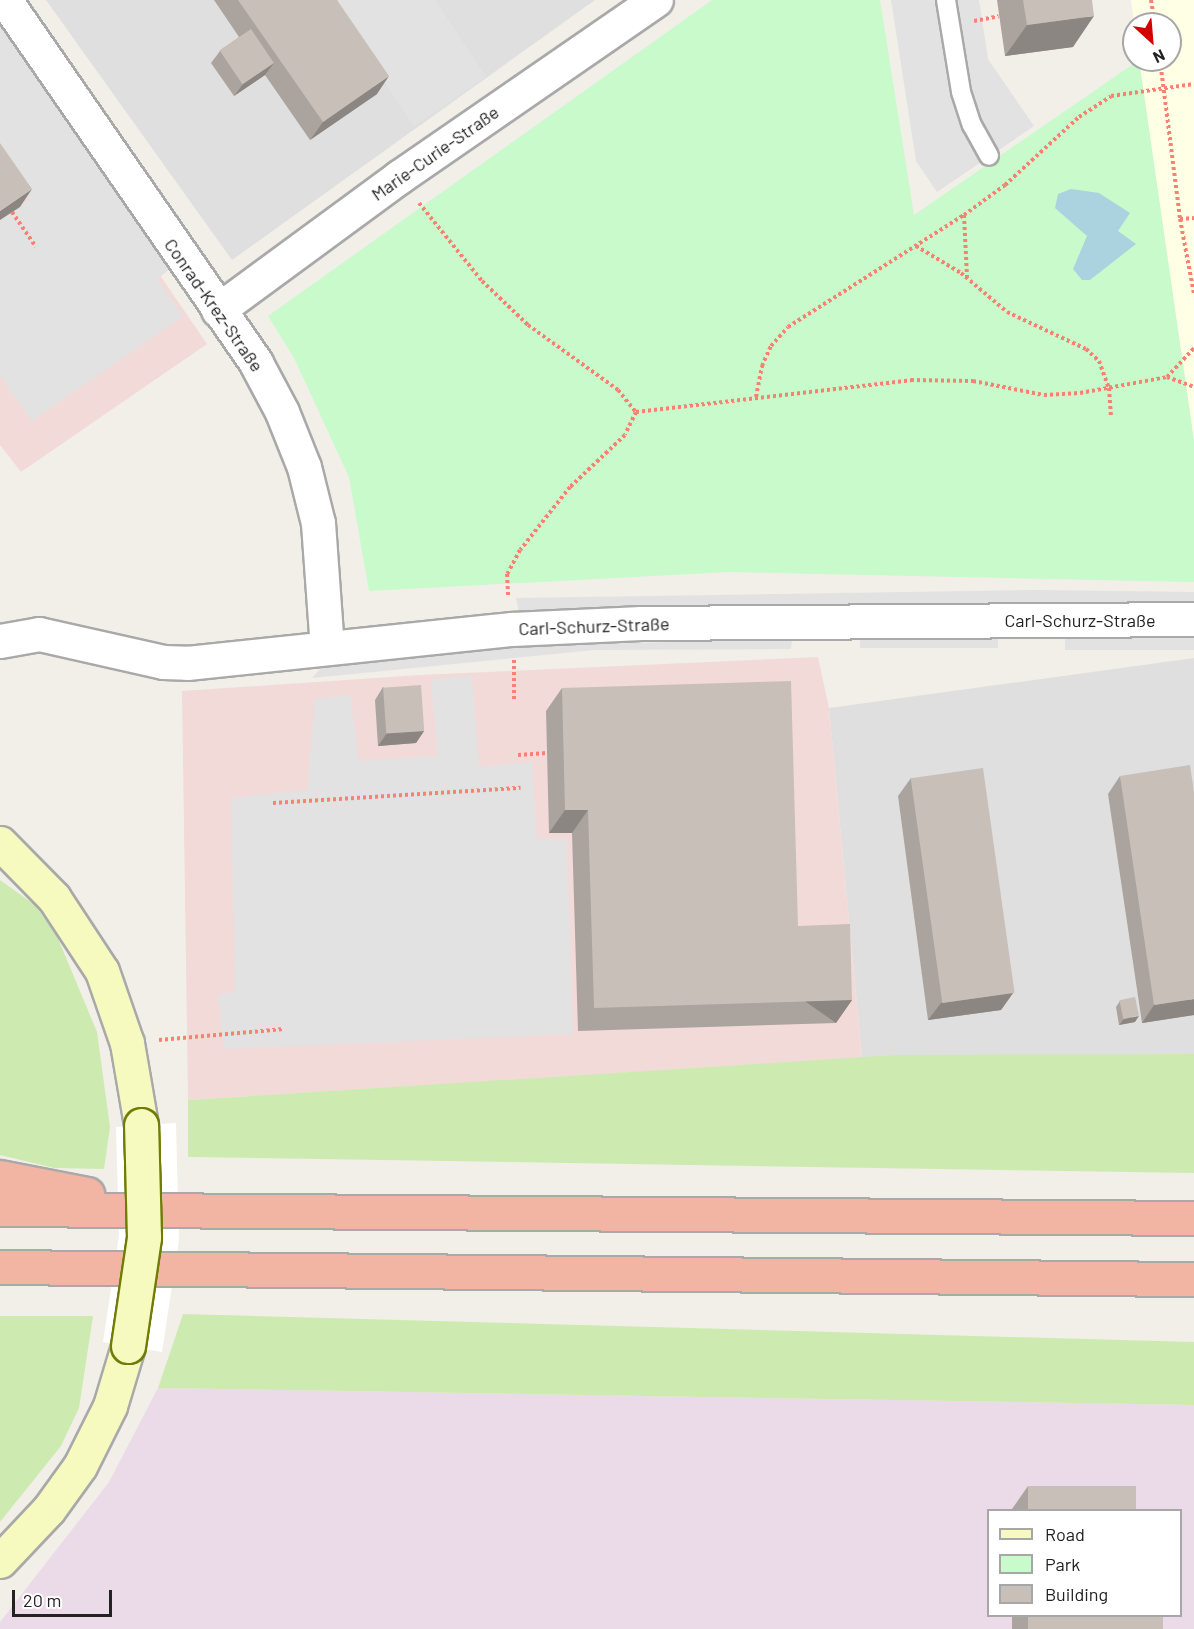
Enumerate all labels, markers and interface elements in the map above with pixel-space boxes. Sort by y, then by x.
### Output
north arrow [1122,12,1182,72]
text: N [1150,46,1168,68]
street label: Marie-Curie-Straße [367,101,503,205]
street label: Conrad-Krez-Straße [160,234,268,376]
street label: Carl-Schurz-Straße [1004,609,1156,631]
street label: Carl-Schurz-Straße [518,613,670,639]
legend [987,1509,1182,1617]
text: Road [1045,1523,1085,1545]
text: Park [1045,1553,1080,1575]
scale bar [15,1578,116,1616]
text: Building [1045,1583,1108,1605]
text: 20 m [23,1589,61,1611]

